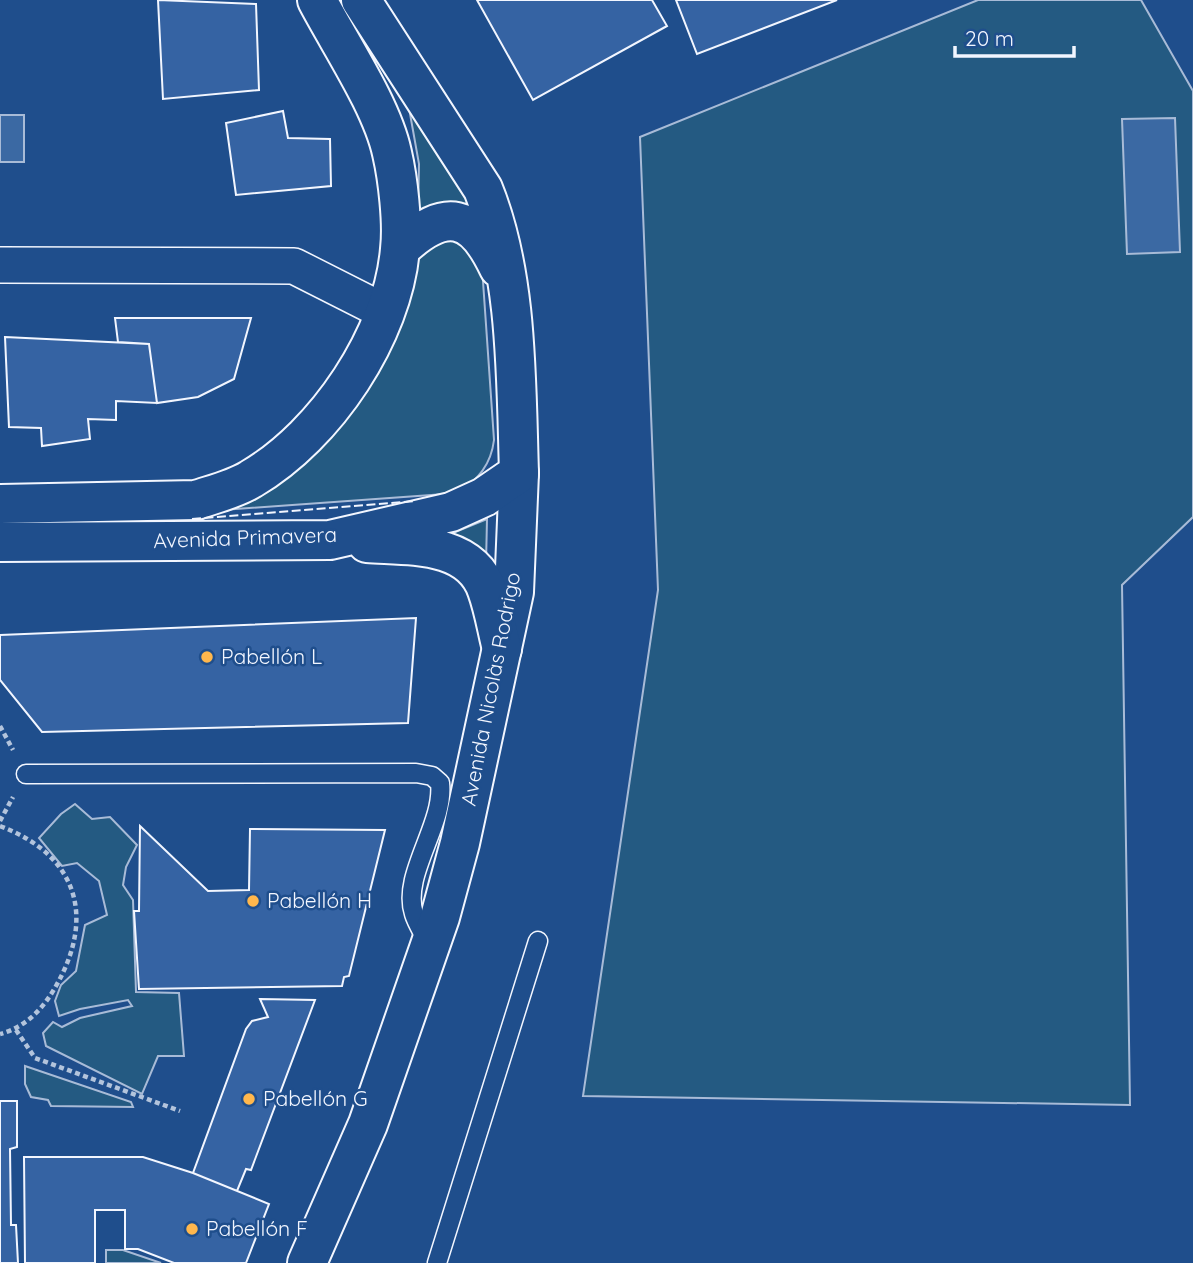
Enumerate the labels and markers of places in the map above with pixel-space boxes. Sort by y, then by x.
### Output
place label: Pabellón L [221,643,322,669]
marker: Pabellón L [199,649,215,665]
place label: Pabellón H [267,887,372,913]
marker: Pabellón H [245,893,261,909]
place label: Pabellón G [263,1085,368,1111]
marker: Pabellón G [241,1091,257,1107]
place label: Pabellón F [206,1215,308,1241]
marker: Pabellón F [184,1221,200,1237]

